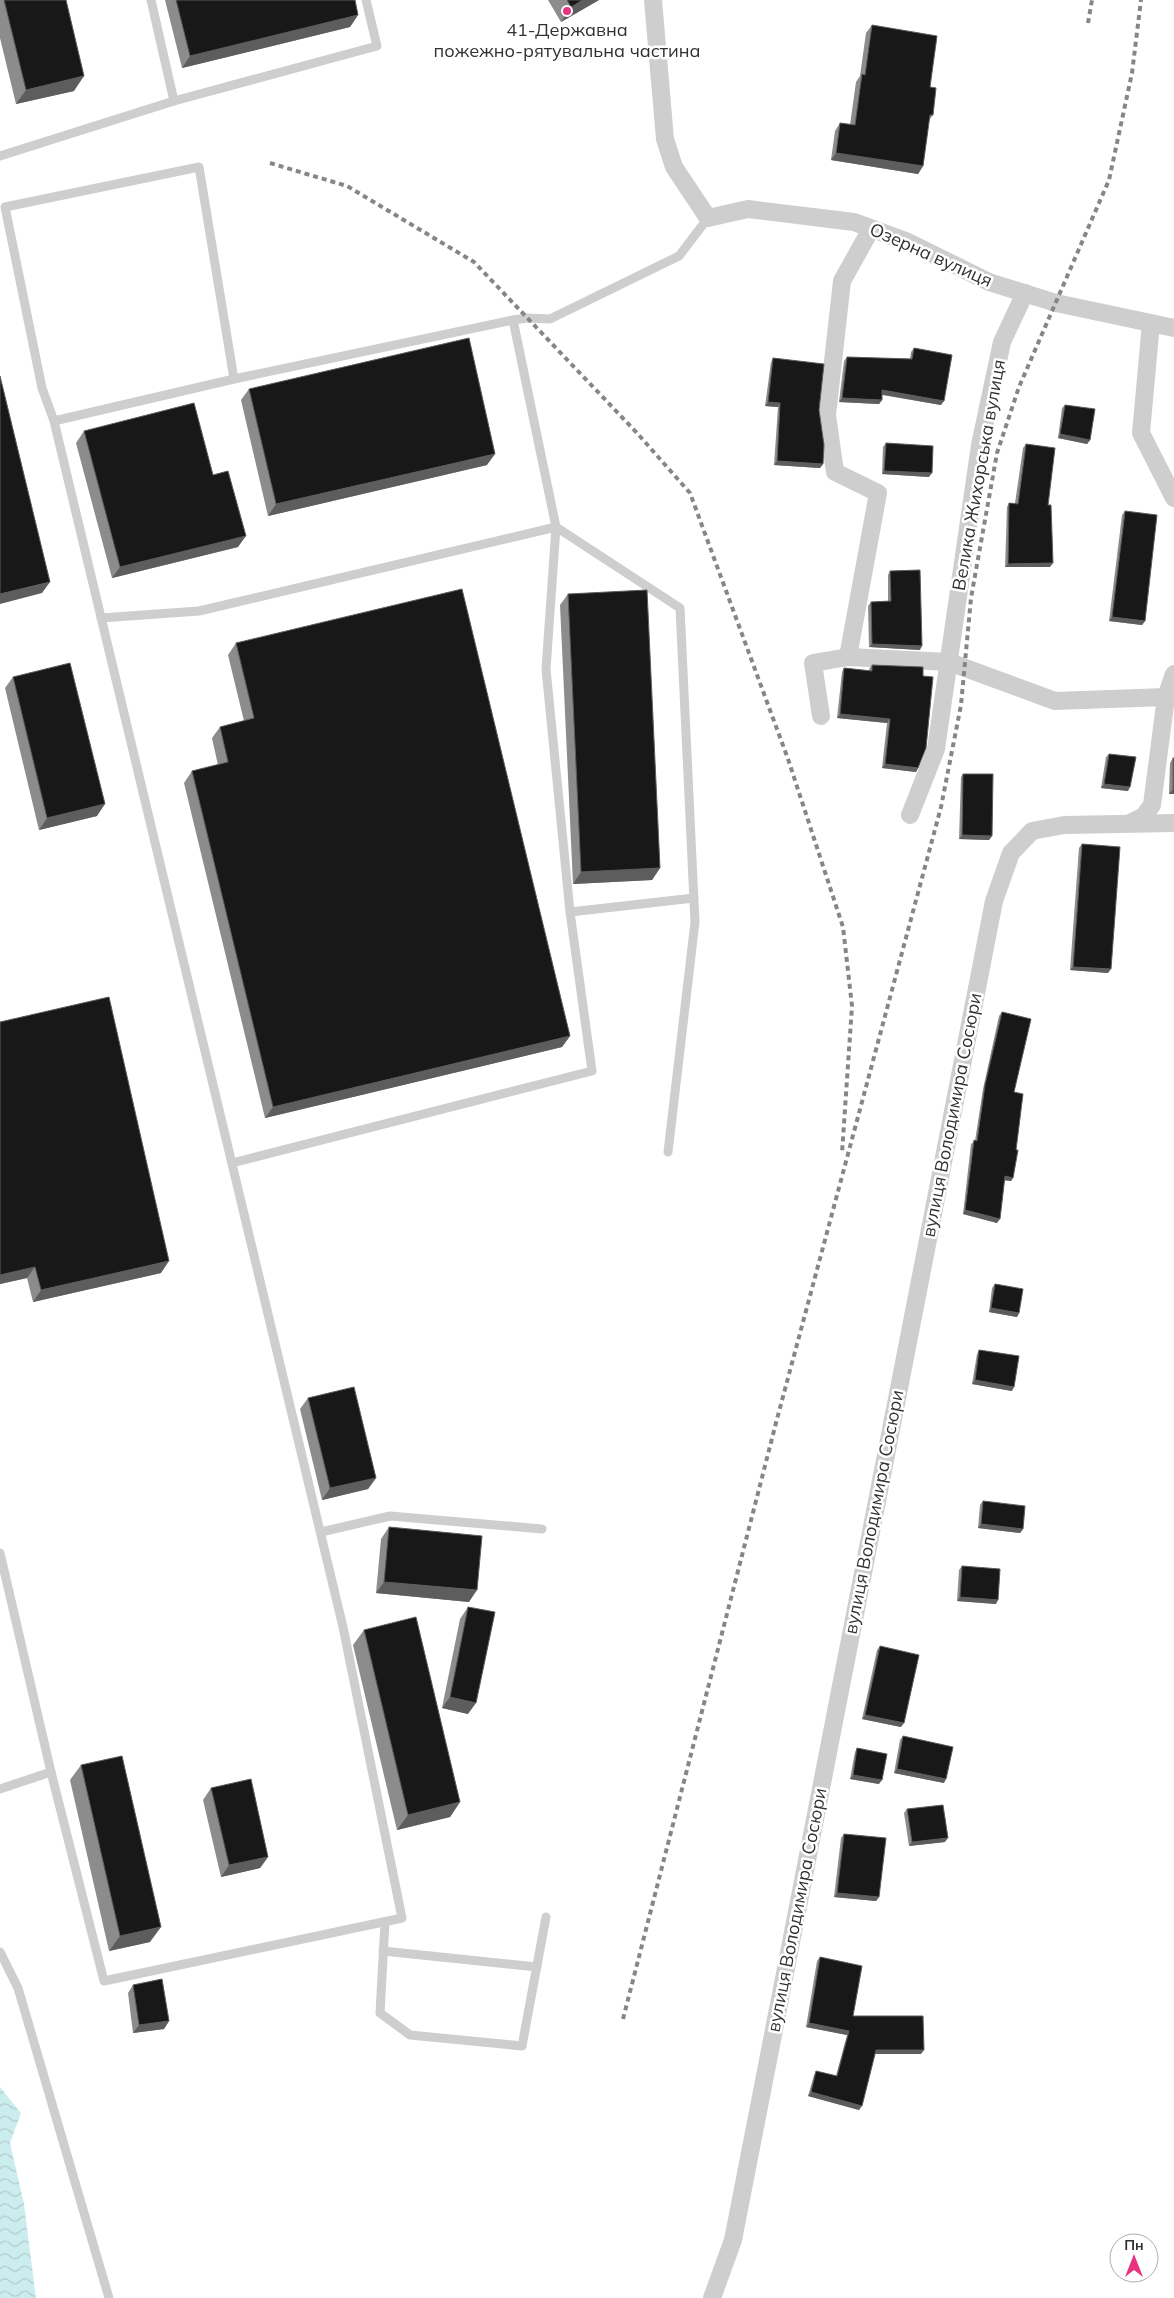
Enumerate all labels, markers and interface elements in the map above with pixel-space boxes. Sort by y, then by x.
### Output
marker: 41-Державна пожежно-рятувальна частина [561,5,573,17]
place label: 41-Державна пожежно-рятувальна частина [433,18,701,62]
street label: Озерна вулиця [866,217,996,292]
street label: Велика Жихорська вулиця [947,358,1010,592]
street label: вулиця Володимира Сосюри [917,991,986,1239]
street label: вулиця Володимира Сосюри [839,1388,908,1636]
street label: вулиця Володимира Сосюри [762,1786,831,2034]
north arrow [1109,2233,1159,2283]
text: Пн [1124,2236,1144,2254]

